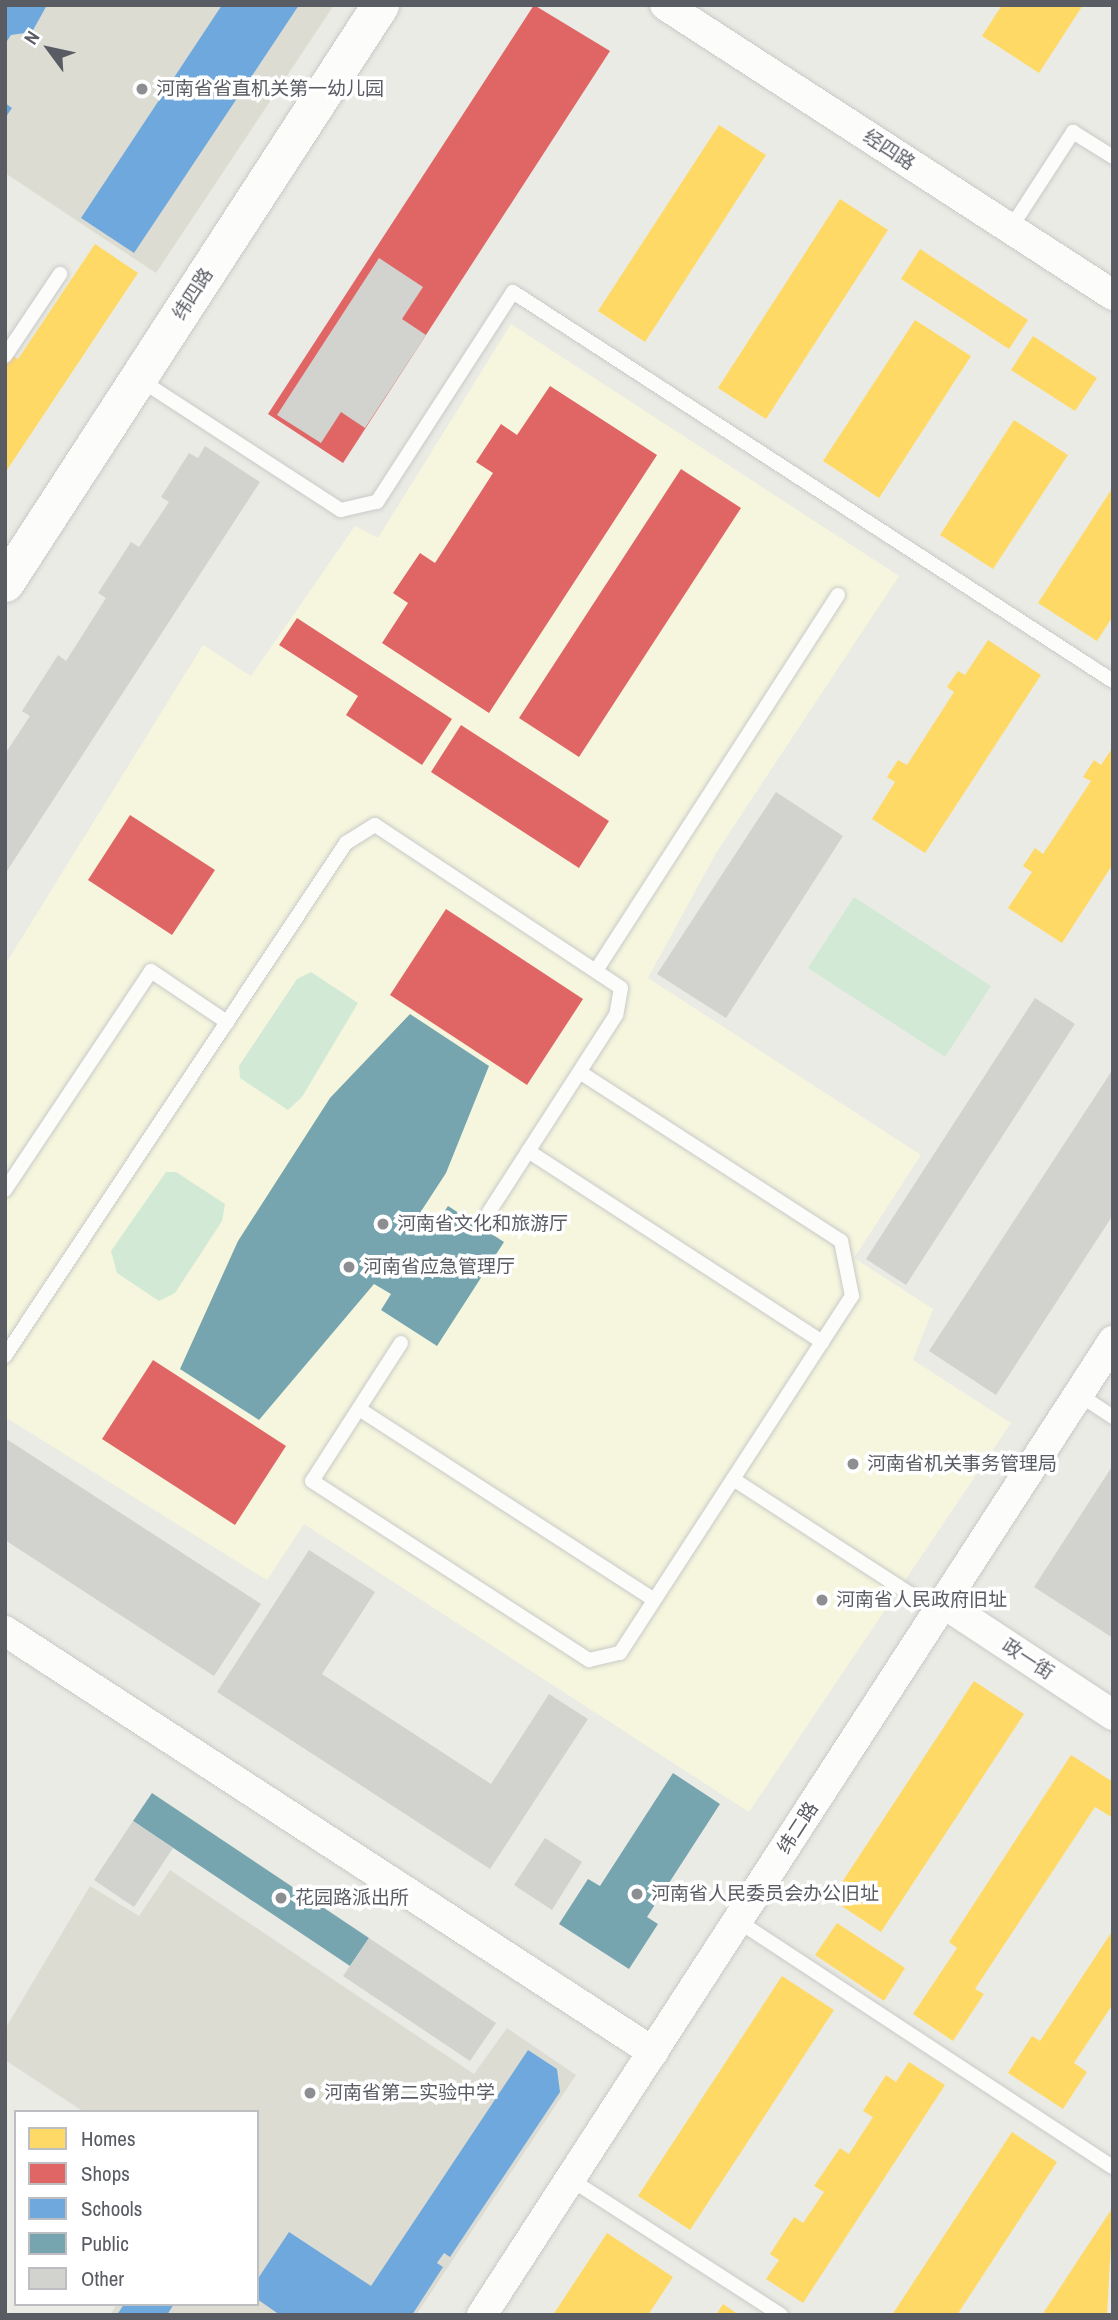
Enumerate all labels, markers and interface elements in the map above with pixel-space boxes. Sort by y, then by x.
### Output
north arrow [14,14,84,84]
text: N [17,26,45,49]
place label: 河南省省直机关第一幼儿园 [156,78,384,100]
marker: 河南省省直机关第一幼儿园 [134,81,150,97]
street label: 经四路 [859,125,919,175]
street label: 纬四路 [168,264,218,324]
place label: 河南省文化和旅游厅 [397,1213,568,1235]
marker: 河南省文化和旅游厅 [375,1216,391,1232]
place label: 河南省应急管理厅 [363,1256,515,1278]
marker: 河南省应急管理厅 [341,1259,357,1275]
place label: 河南省机关事务管理局 [867,1453,1057,1475]
marker: 河南省机关事务管理局 [845,1456,861,1472]
place label: 河南省人民政府旧址 [836,1589,1007,1611]
marker: 河南省人民政府旧址 [814,1592,830,1608]
street label: 政一街 [998,1634,1058,1684]
street label: 纬二路 [773,1798,823,1858]
place label: 河南省人民委员会办公旧址 [651,1883,879,1905]
marker: 河南省人民委员会办公旧址 [629,1886,645,1902]
place label: 花园路派出所 [295,1887,409,1909]
marker: 花园路派出所 [273,1890,289,1906]
place label: 河南省第二实验中学 [324,2082,495,2104]
marker: 河南省第二实验中学 [302,2085,318,2101]
legend [14,2110,259,2306]
text: Homes [81,2124,136,2153]
text: Shops [81,2159,130,2188]
text: Schools [81,2194,142,2223]
text: Public [81,2229,129,2258]
text: Other [81,2264,124,2293]

